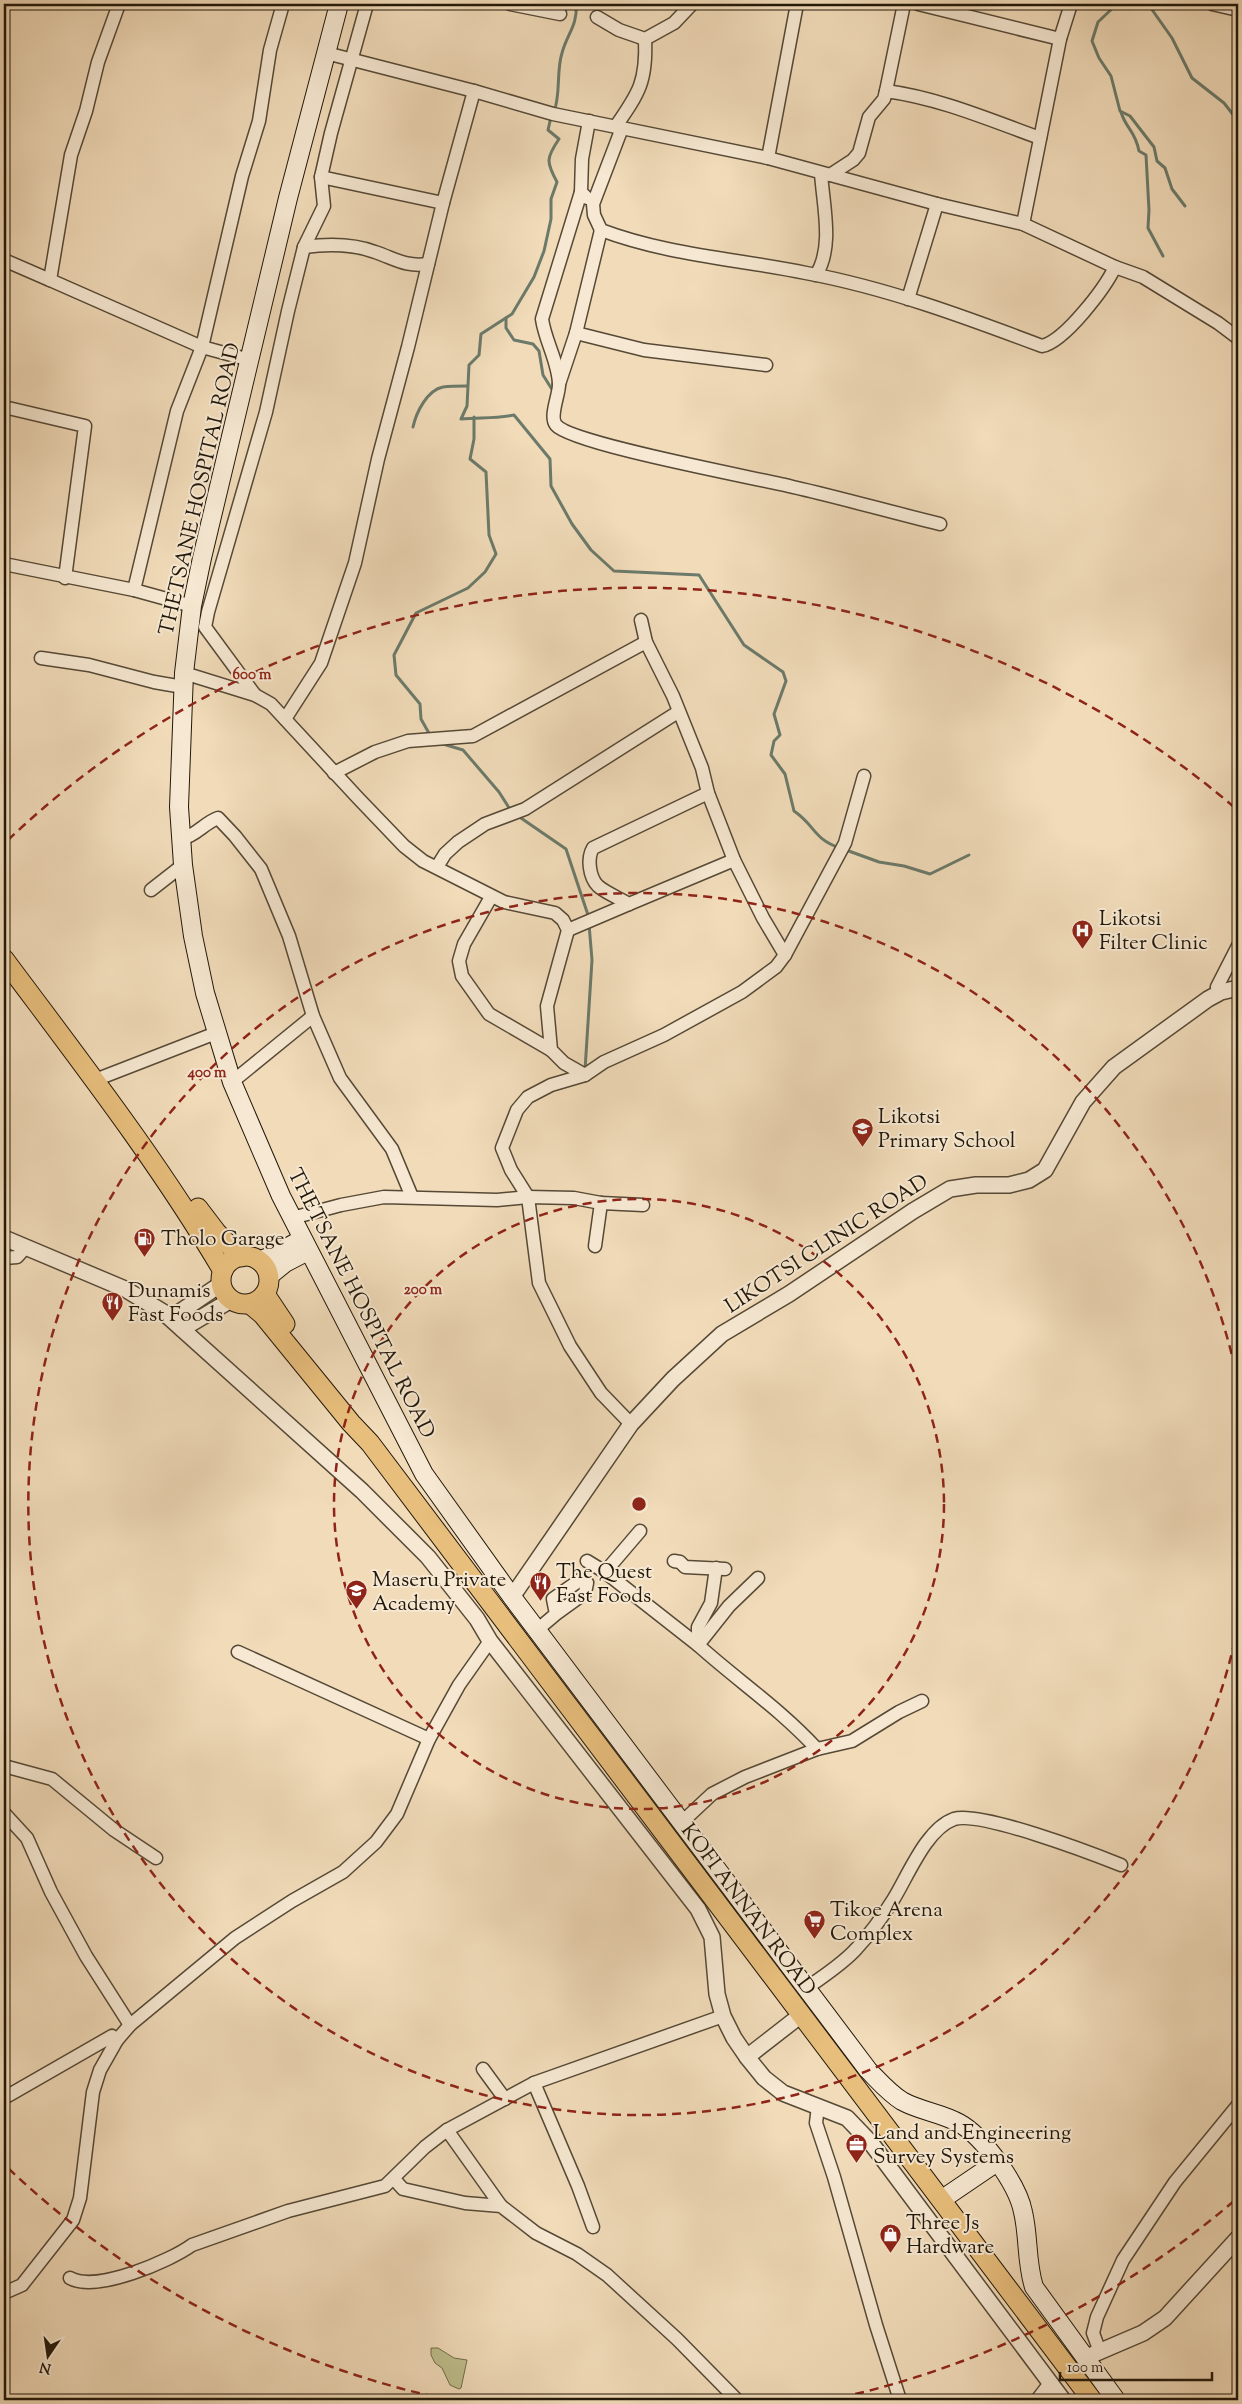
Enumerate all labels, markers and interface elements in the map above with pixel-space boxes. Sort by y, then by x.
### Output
street label: THETSANE HOSPITAL ROAD [153,340,249,639]
text: 600 m [233,665,272,686]
place label: Likotsi Filter Clinic [1099,905,1208,959]
hospital icon: Likotsi Filter Clinic [1071,918,1095,949]
text: 400 m [187,1063,227,1084]
place label: Likotsi Primary School [878,1103,1016,1157]
school or university icon: Likotsi Primary School [850,1116,874,1147]
street label: THETSANE HOSPITAL ROAD [279,1164,442,1444]
street label: LIKOTSI CLINIC ROAD [720,1168,935,1322]
place label: Tholo Garage [161,1225,285,1255]
fuel station icon: Tholo Garage [133,1226,157,1257]
place label: Dunamis Fast Foods [128,1277,223,1331]
text: 200 m [404,1280,443,1301]
restaurant icon: Dunamis Fast Foods [100,1290,124,1321]
centre of rings [630,1495,648,1513]
place label: The Quest Fast Foods [556,1558,652,1612]
place label: Maseru Private Academy [372,1566,506,1620]
restaurant icon: The Quest Fast Foods [528,1571,552,1602]
school or university icon: Maseru Private Academy [344,1579,368,1610]
street label: KOFI ANNAN ROAD [673,1818,822,2003]
place label: Tikoe Arena Complex [830,1896,943,1950]
supermarket icon: Tikoe Arena Complex [802,1909,826,1940]
place label: Land and Engineering Survey Systems [873,2119,1071,2173]
office icon: Land and Engineering Survey Systems [845,2132,869,2163]
place label: Three Js Hardware [906,2209,994,2263]
shop icon: Three Js Hardware [878,2222,902,2253]
north arrow [22,2332,72,2382]
scale bar [1060,2349,1212,2381]
text: N [38,2356,53,2378]
text: 100 m [1067,2358,1104,2379]

